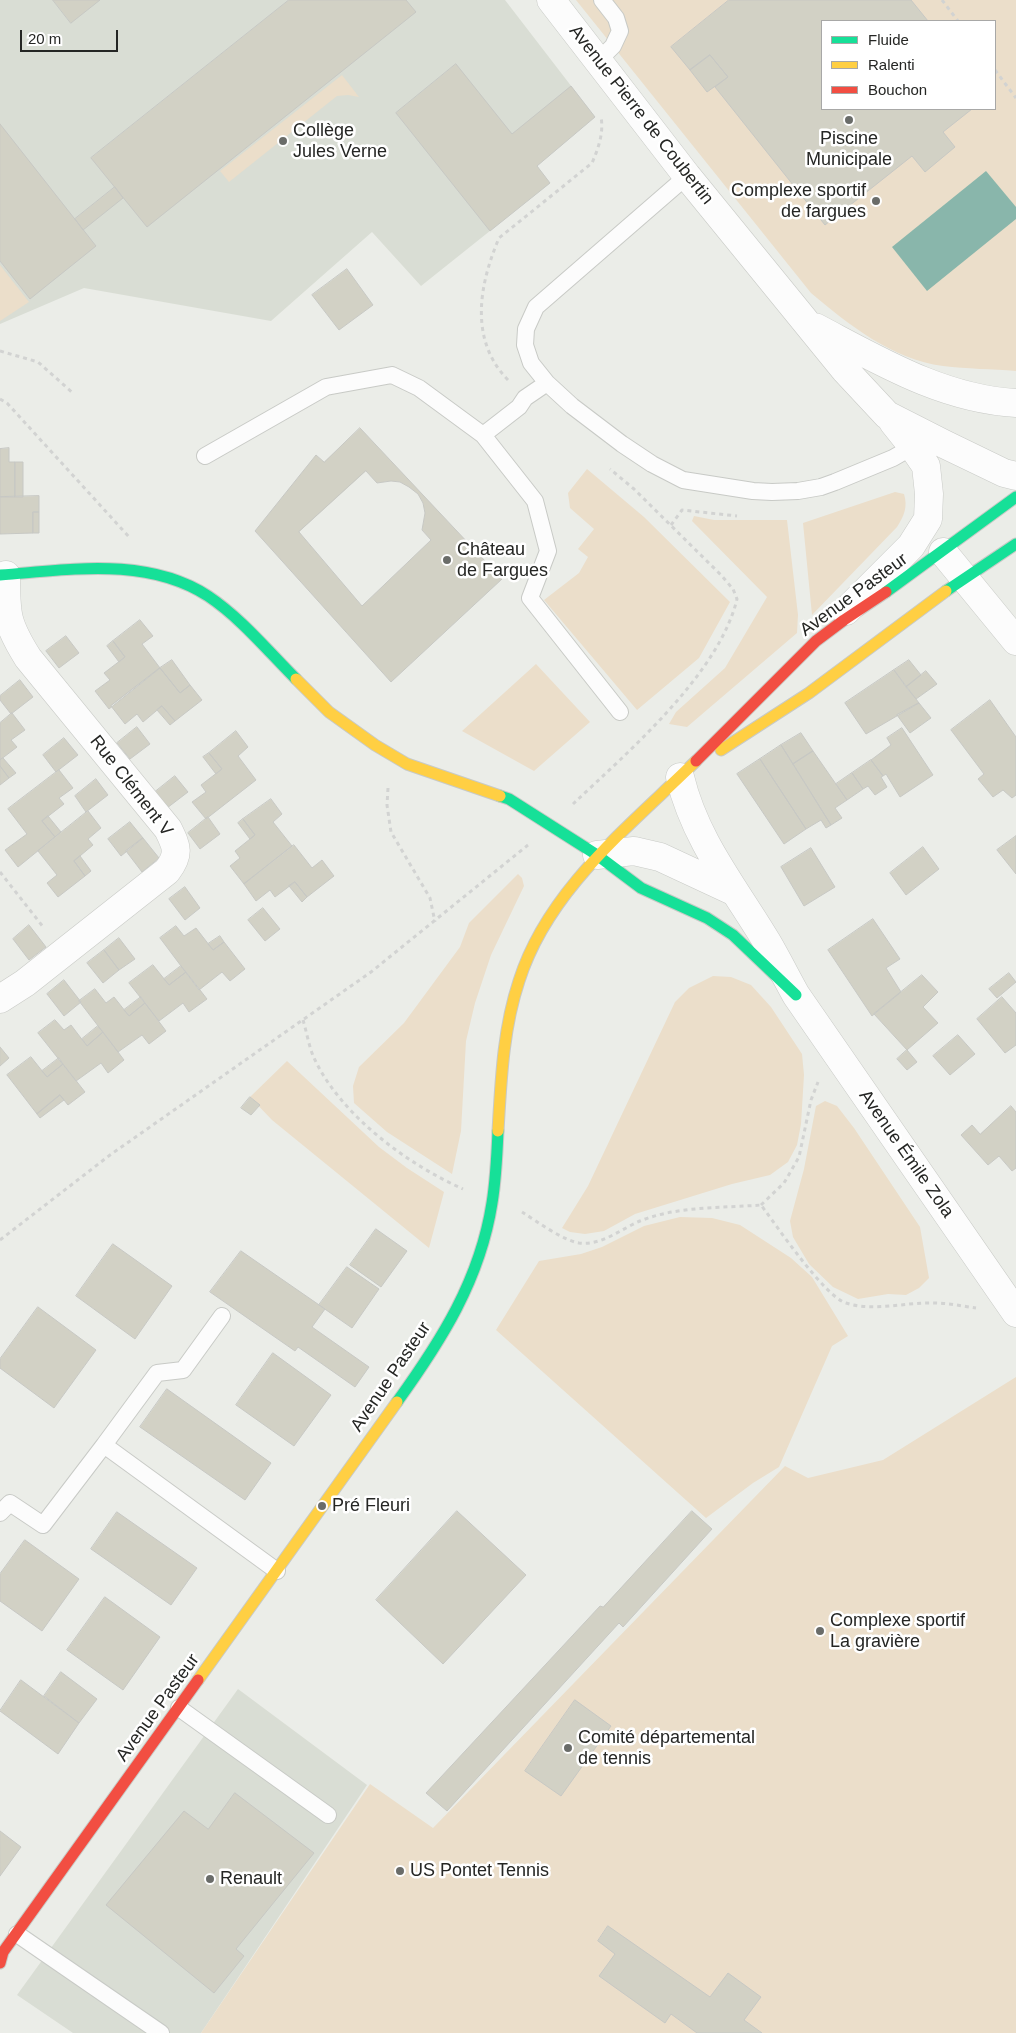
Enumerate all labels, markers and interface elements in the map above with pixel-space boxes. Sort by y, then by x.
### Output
scale bar [22,20,120,52]
legend [821,20,996,110]
street label: Avenue Pierre de Coubertin [564,21,718,209]
text: 20 m [28,30,61,47]
text: Fluide [868,31,909,48]
text: Ralenti [868,56,915,73]
text: Bouchon [868,81,927,98]
marker: Piscine Municipale [843,114,855,126]
place label: Collège Jules Verne [293,120,387,162]
place label: Piscine Municipale [806,128,892,170]
marker: Collège Jules Verne [277,135,289,147]
place label: Complexe sportif de fargues [731,180,866,222]
marker: Complexe sportif de fargues [870,195,882,207]
place label: Château de Fargues [457,539,548,582]
street label: Avenue Pasteur [796,549,912,641]
marker: Château de Fargues [441,554,453,566]
street label: Rue Clément V [85,731,177,841]
street label: Avenue Émile Zola [854,1086,958,1222]
street label: Avenue Pasteur [346,1318,436,1436]
place label: Pré Fleuri [332,1495,410,1517]
marker: Pré Fleuri [316,1500,328,1512]
place label: Complexe sportif La gravière [830,1610,965,1652]
marker: Complexe sportif La gravière [814,1625,826,1637]
street label: Avenue Pasteur [112,1650,204,1766]
place label: Comité départemental de tennis [578,1727,755,1770]
marker: Comité départemental de tennis [562,1742,574,1754]
place label: US Pontet Tennis [410,1860,549,1882]
marker: US Pontet Tennis [394,1865,406,1877]
place label: Renault [220,1868,282,1890]
marker: Renault [204,1873,216,1885]

